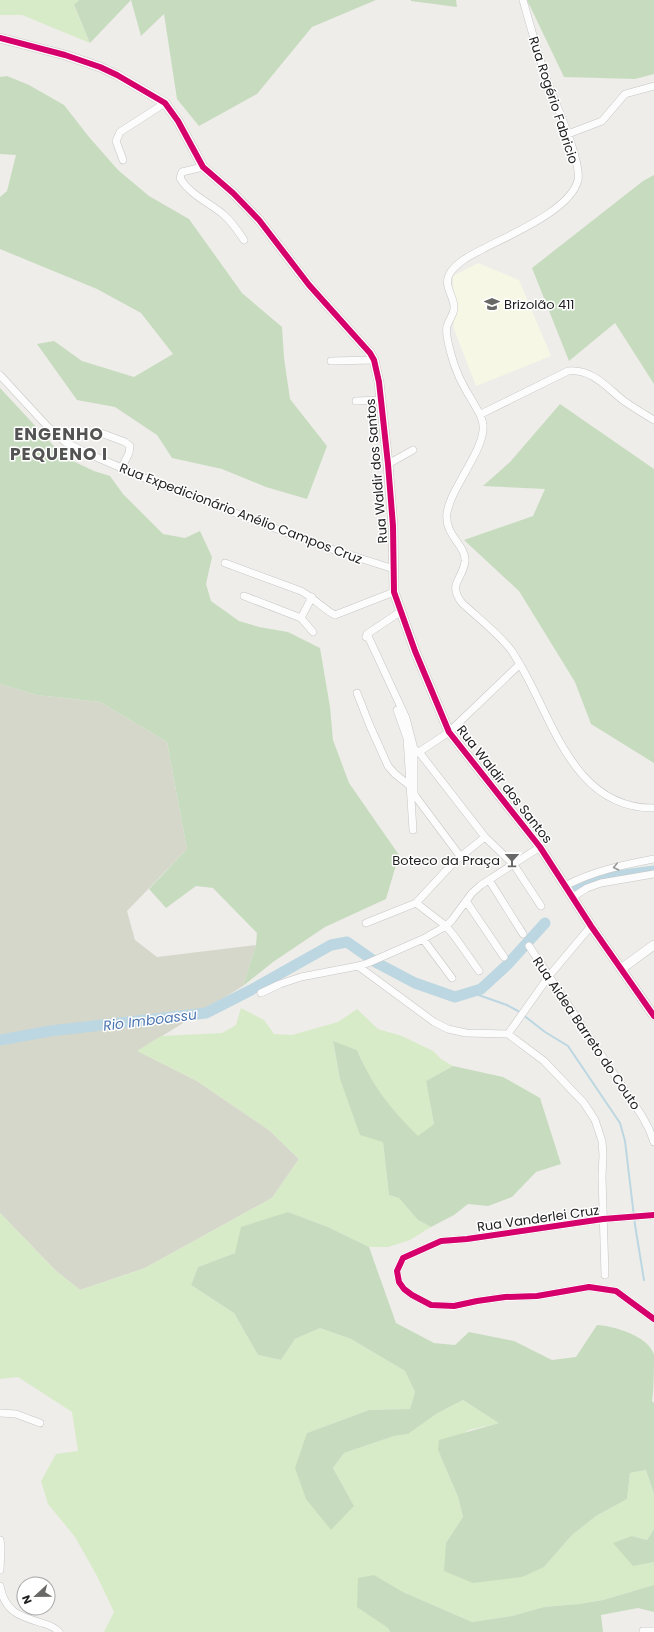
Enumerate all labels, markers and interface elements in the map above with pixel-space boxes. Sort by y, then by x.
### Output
street label: Rua Rogério Fabricio [524,34,583,166]
school or university icon: Brizolão 411 [483,295,501,313]
place label: Brizolão 411 [504,295,575,314]
street label: Rua Waldir dos Santos [361,397,392,544]
district label: ENGENHO PEQUENO I [10,422,108,466]
street label: Rua Expedicionário Anélio Campos Cruz [117,458,365,569]
street label: Rua Waldir dos Santos [452,721,557,848]
place label: Boteco da Praça [392,851,500,870]
bar icon: Boteco da Praça [503,851,521,869]
one-way arrow [613,863,619,871]
street label: Rua Aidea Barreto do Couto [528,953,645,1114]
water label: Rio Imboassu [102,1004,198,1036]
street label: Rua Vanderlei Cruz [476,1201,600,1236]
north arrow [16,1576,56,1616]
text: N [18,1593,36,1607]

